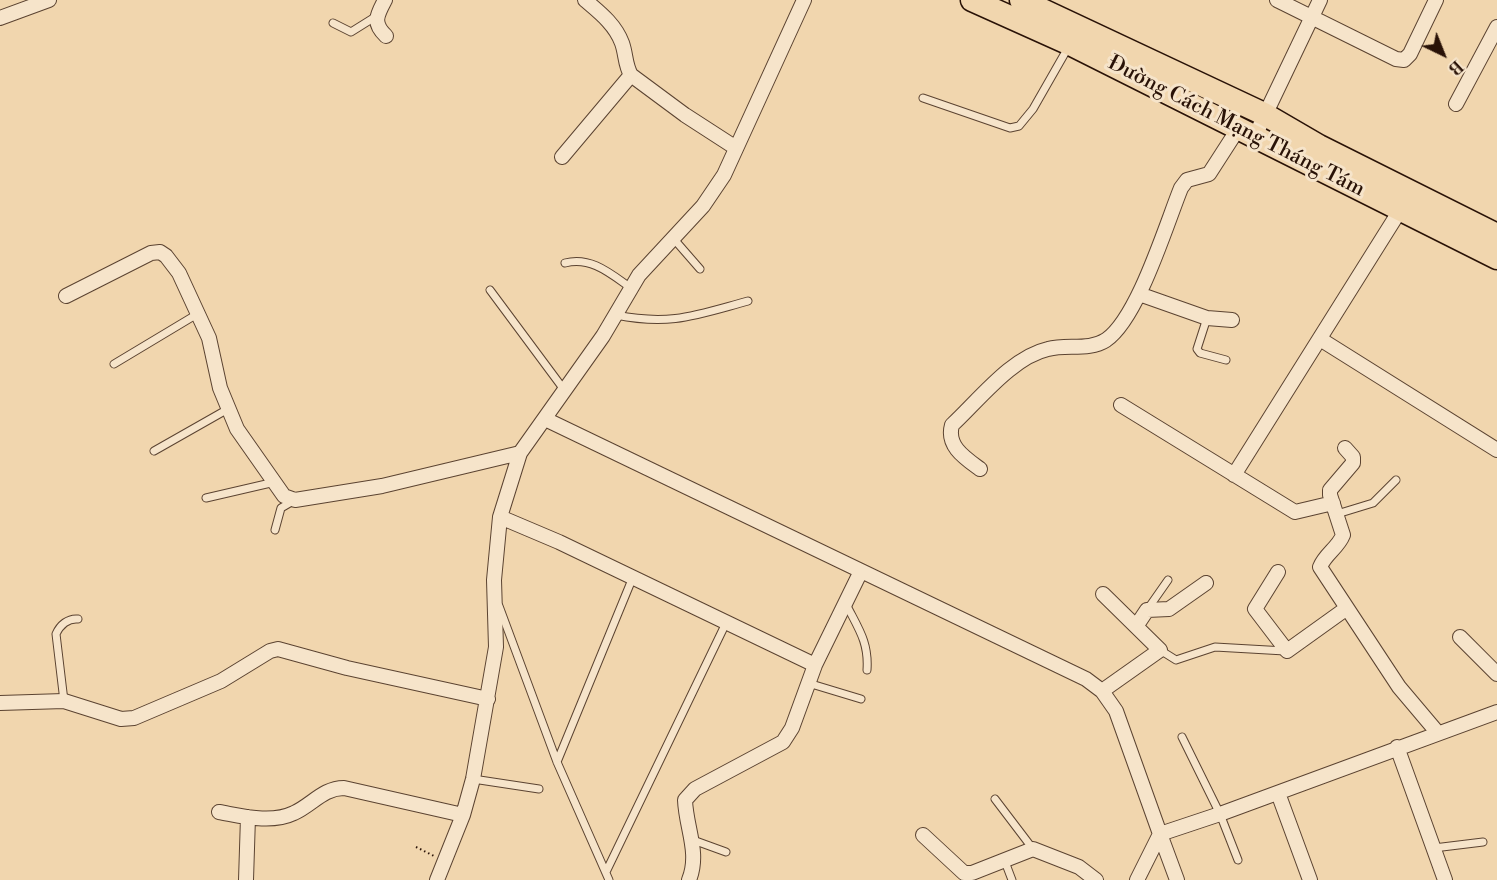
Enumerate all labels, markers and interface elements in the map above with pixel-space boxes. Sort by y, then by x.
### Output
north arrow [1413,24,1473,84]
street label: Đường Cách Mạng Tháng Tám [1103,51,1369,203]
text: B [1444,56,1466,79]

